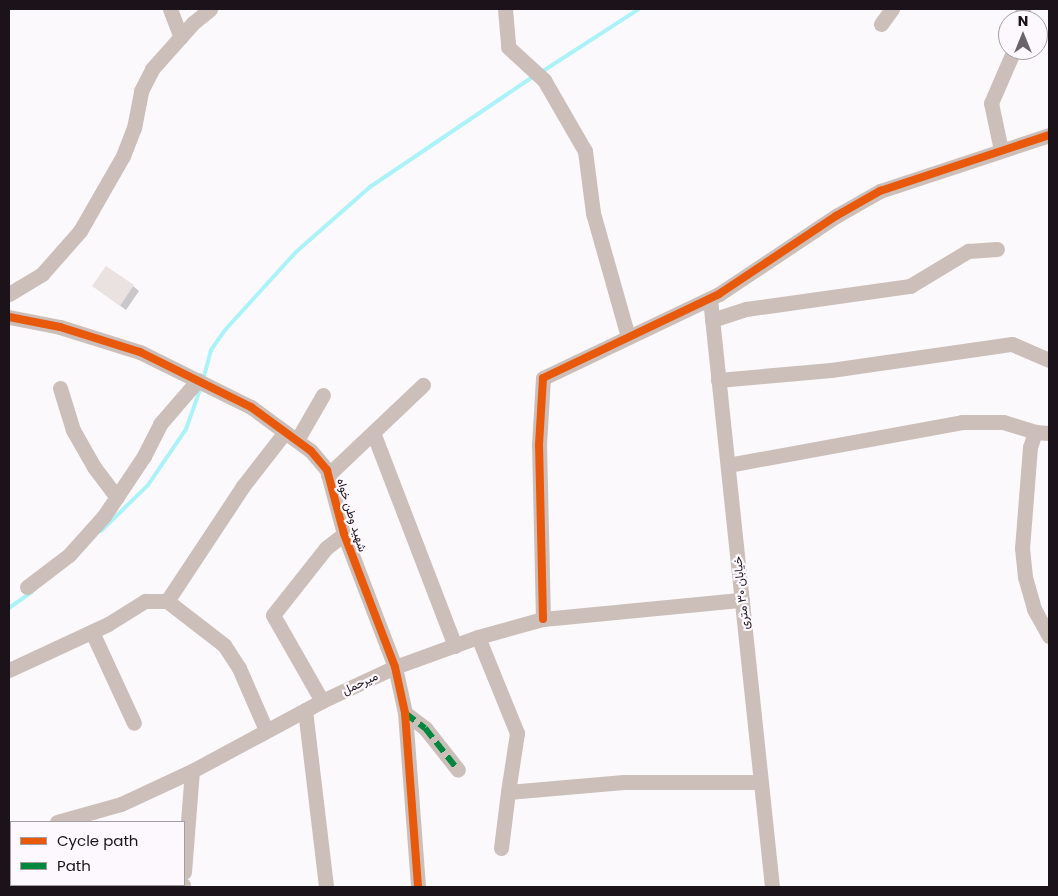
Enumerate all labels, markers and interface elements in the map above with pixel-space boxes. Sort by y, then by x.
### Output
north arrow [998,10,1048,60]
text: N [1018,11,1028,31]
street label: شهید وطن خواه [334,476,370,554]
street label: خیابان ۳۰ متری [730,556,752,630]
street label: میرحمل [340,668,380,698]
legend [10,821,185,886]
text: Cycle path [57,830,138,851]
text: Path [57,855,91,876]

